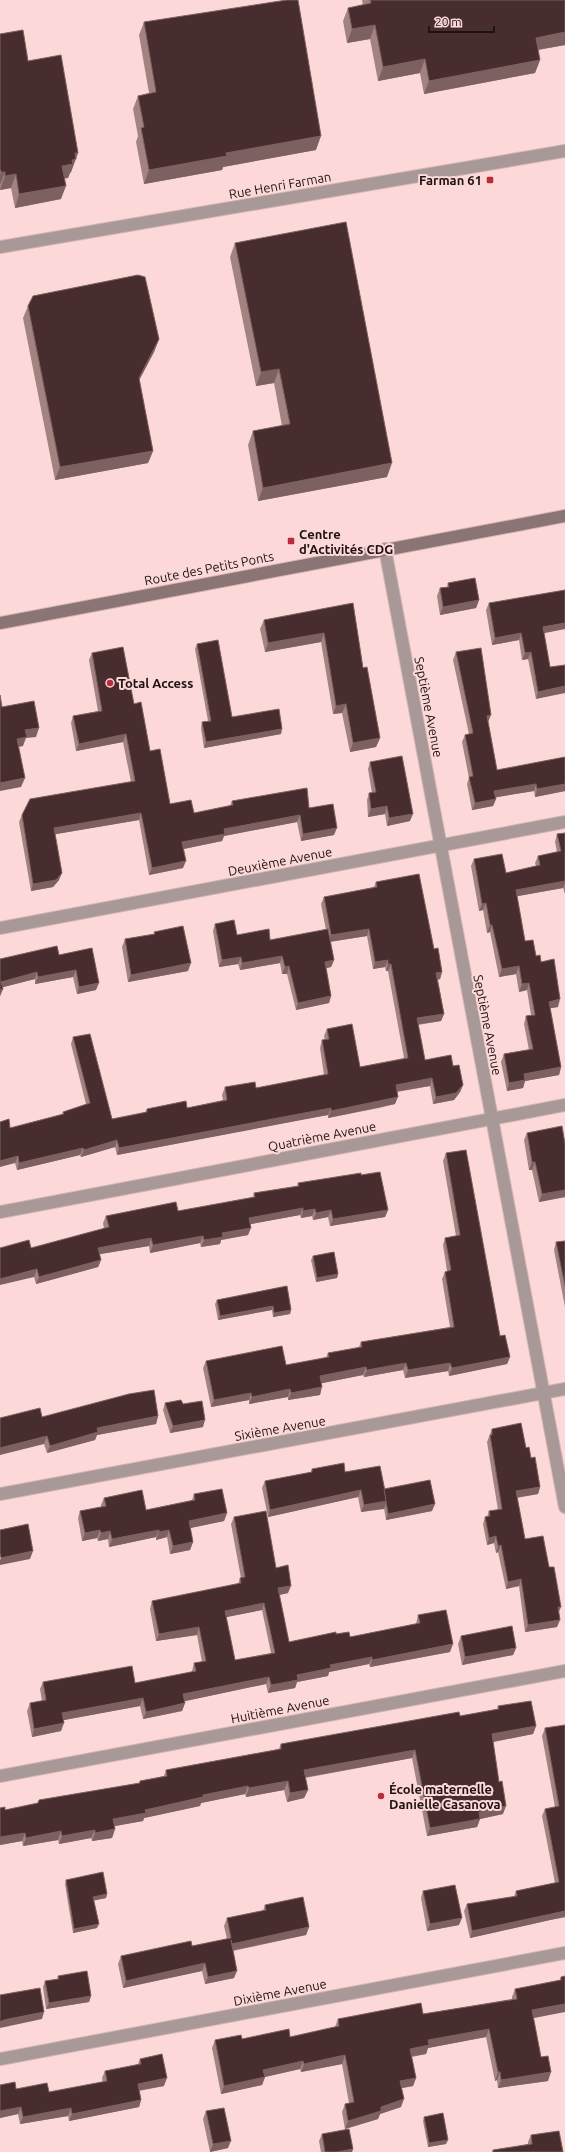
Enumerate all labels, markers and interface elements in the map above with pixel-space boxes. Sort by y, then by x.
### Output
scale bar [429,8,494,34]
text: 20 m [435,15,462,28]
street label: Rue Henri Farman [228,169,332,201]
place label: Farman 61 [419,173,482,187]
marker: Farman 61 [485,175,495,185]
place label: Centre d'Activités CDG [299,527,393,556]
marker: Centre d'Activités CDG [286,536,296,546]
street label: Route des Petits Ponts [143,548,275,587]
street label: Septième Avenue [412,655,446,759]
place label: Total Access [118,676,193,690]
marker: Total Access [105,678,115,688]
street label: Deuxième Avenue [227,844,333,878]
street label: Septième Avenue [471,973,505,1077]
street label: Quatrième Avenue [267,1119,377,1154]
street label: Sixième Avenue [233,1413,327,1443]
street label: Huitième Avenue [229,1693,331,1725]
place label: École maternelle Danielle Casanova [389,1781,501,1811]
marker: École maternelle Danielle Casanova [376,1791,386,1801]
street label: Dixième Avenue [232,1976,328,2008]

